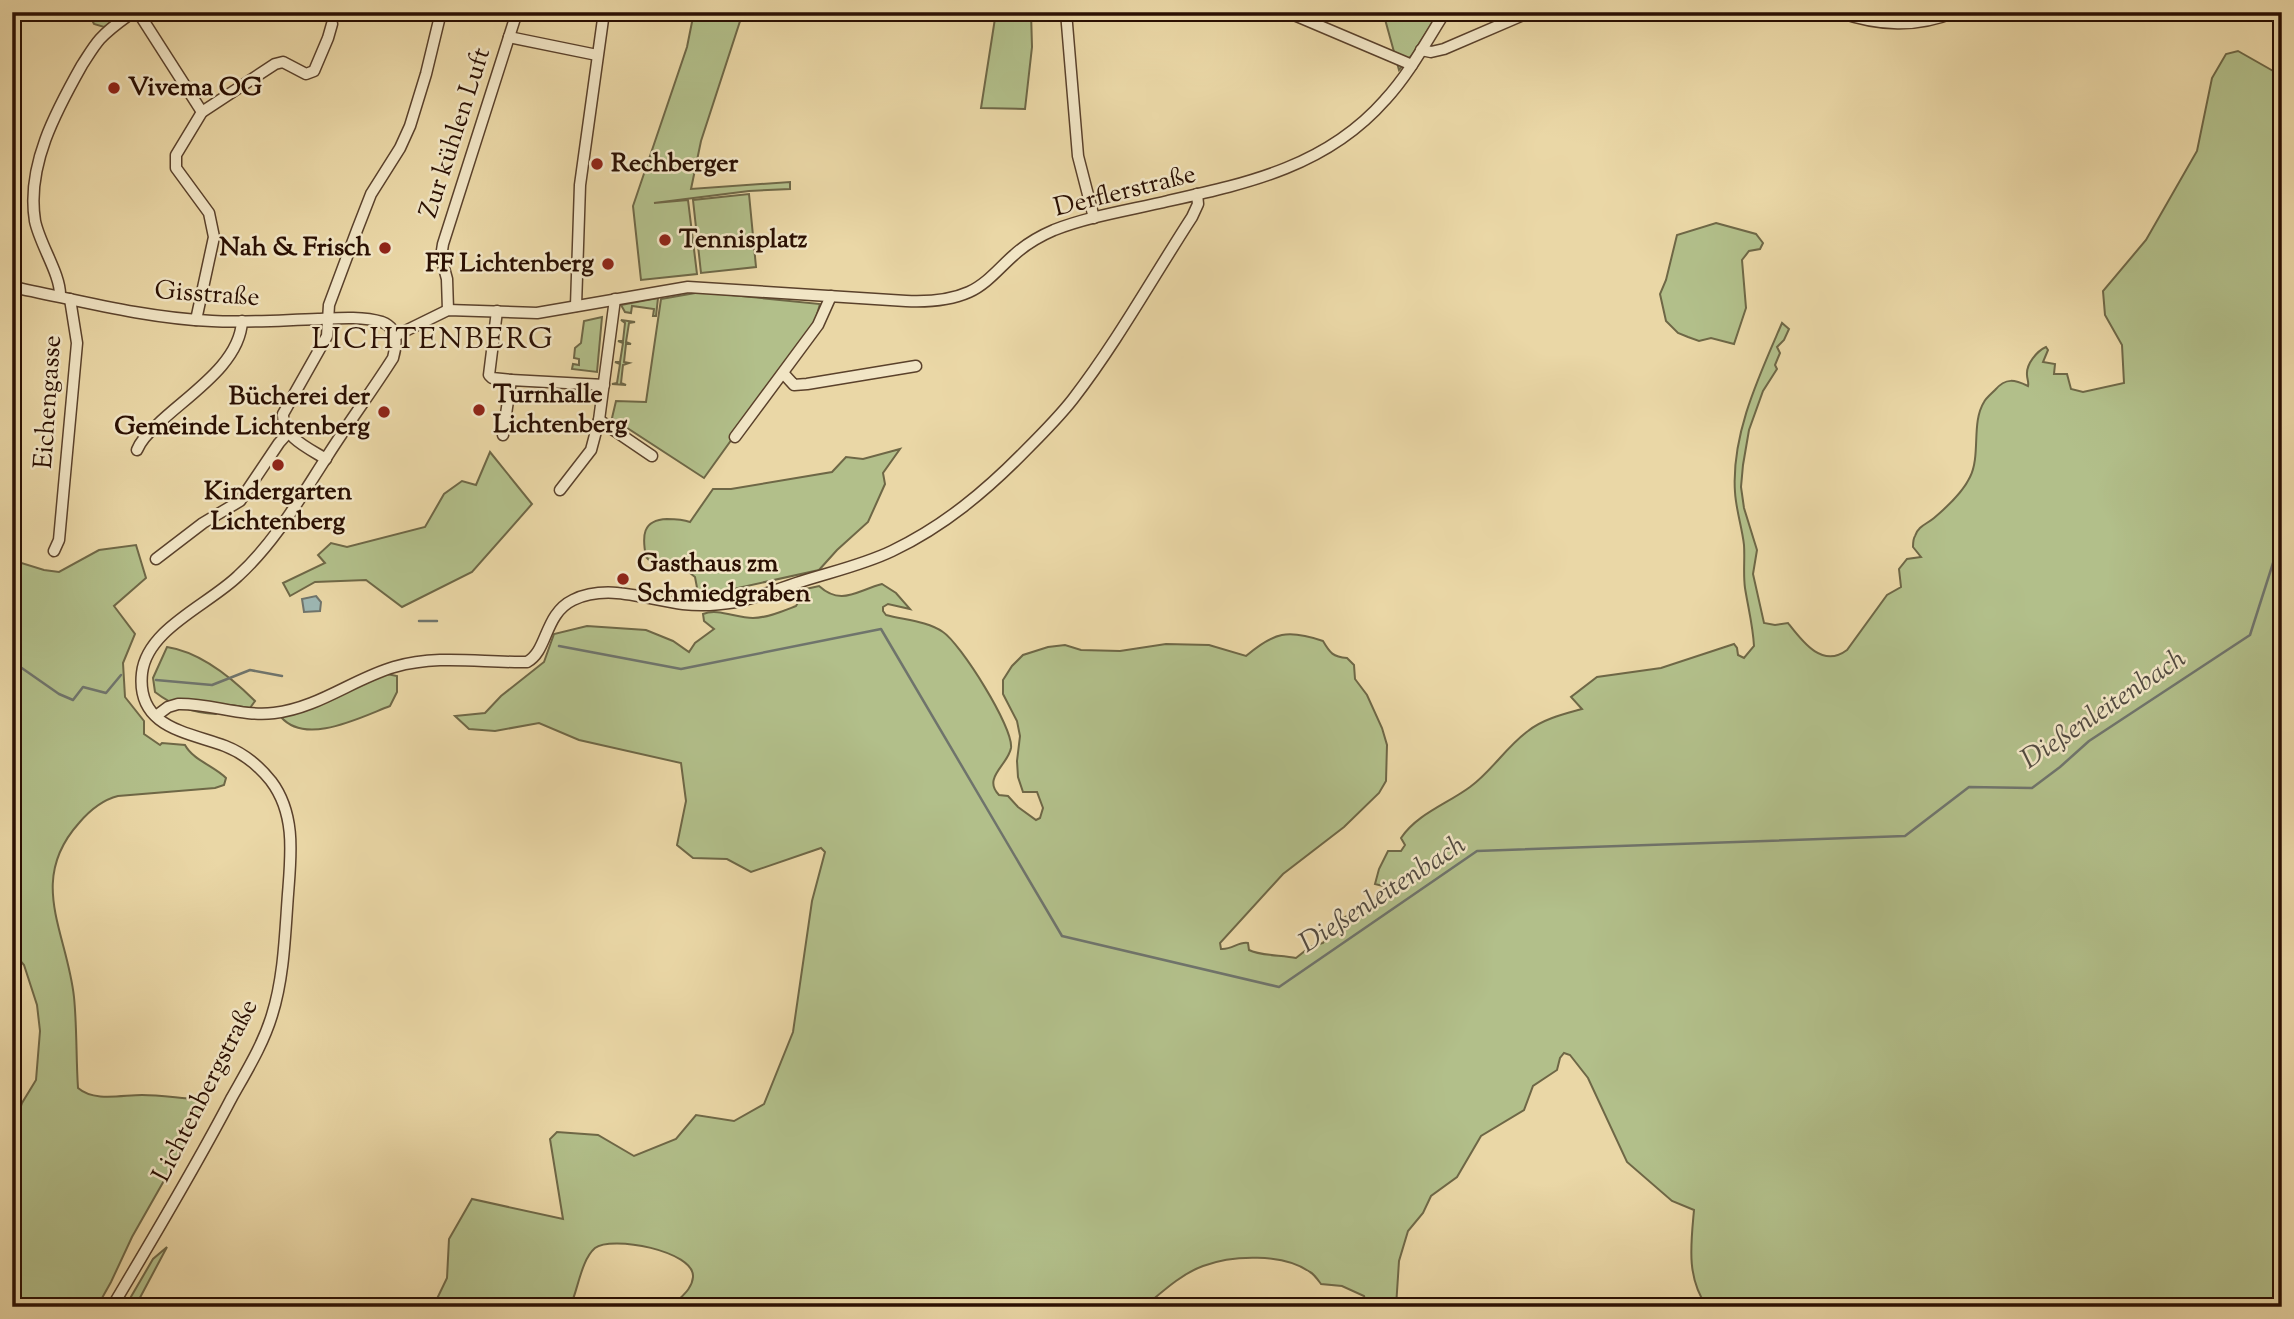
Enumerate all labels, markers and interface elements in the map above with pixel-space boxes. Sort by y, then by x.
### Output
street label: Zur kühlen Luft [411,43,501,223]
place label: Vivema OG [128,70,262,107]
marker: Vivema OG [106,80,122,96]
place label: Rechberger [611,146,738,183]
marker: Rechberger [589,156,605,172]
street label: Derflerstraße [1050,156,1200,228]
place label: Tennisplatz [679,222,808,259]
place label: Nah & Frisch [219,230,372,267]
marker: Tennisplatz [657,232,673,248]
marker: Nah & Frisch [377,240,393,256]
place label: FF Lichtenberg [425,246,594,283]
marker: FF Lichtenberg [600,256,616,272]
street label: Gisstraße [153,273,261,317]
district label: LICHTENBERG [311,319,555,362]
street label: Eichengasse [26,334,72,470]
place label: Turnhalle Lichtenberg [493,377,628,444]
place label: Bücherei der Gemeinde Lichtenberg [114,379,370,446]
marker: Turnhalle Lichtenberg [471,402,487,418]
marker: Bücherei der Gemeinde Lichtenberg [376,404,392,420]
marker: Kindergarten Lichtenberg [270,457,286,473]
place label: Kindergarten Lichtenberg [204,474,353,541]
place label: Gasthaus zm Schmiedgraben [637,546,811,613]
marker: Gasthaus zm Schmiedgraben [615,571,631,587]
water label: Dießenleitenbach [2013,640,2195,780]
water label: Dießenleitenbach [1292,826,1475,964]
street label: Lichtenbergstraße [144,993,268,1189]

